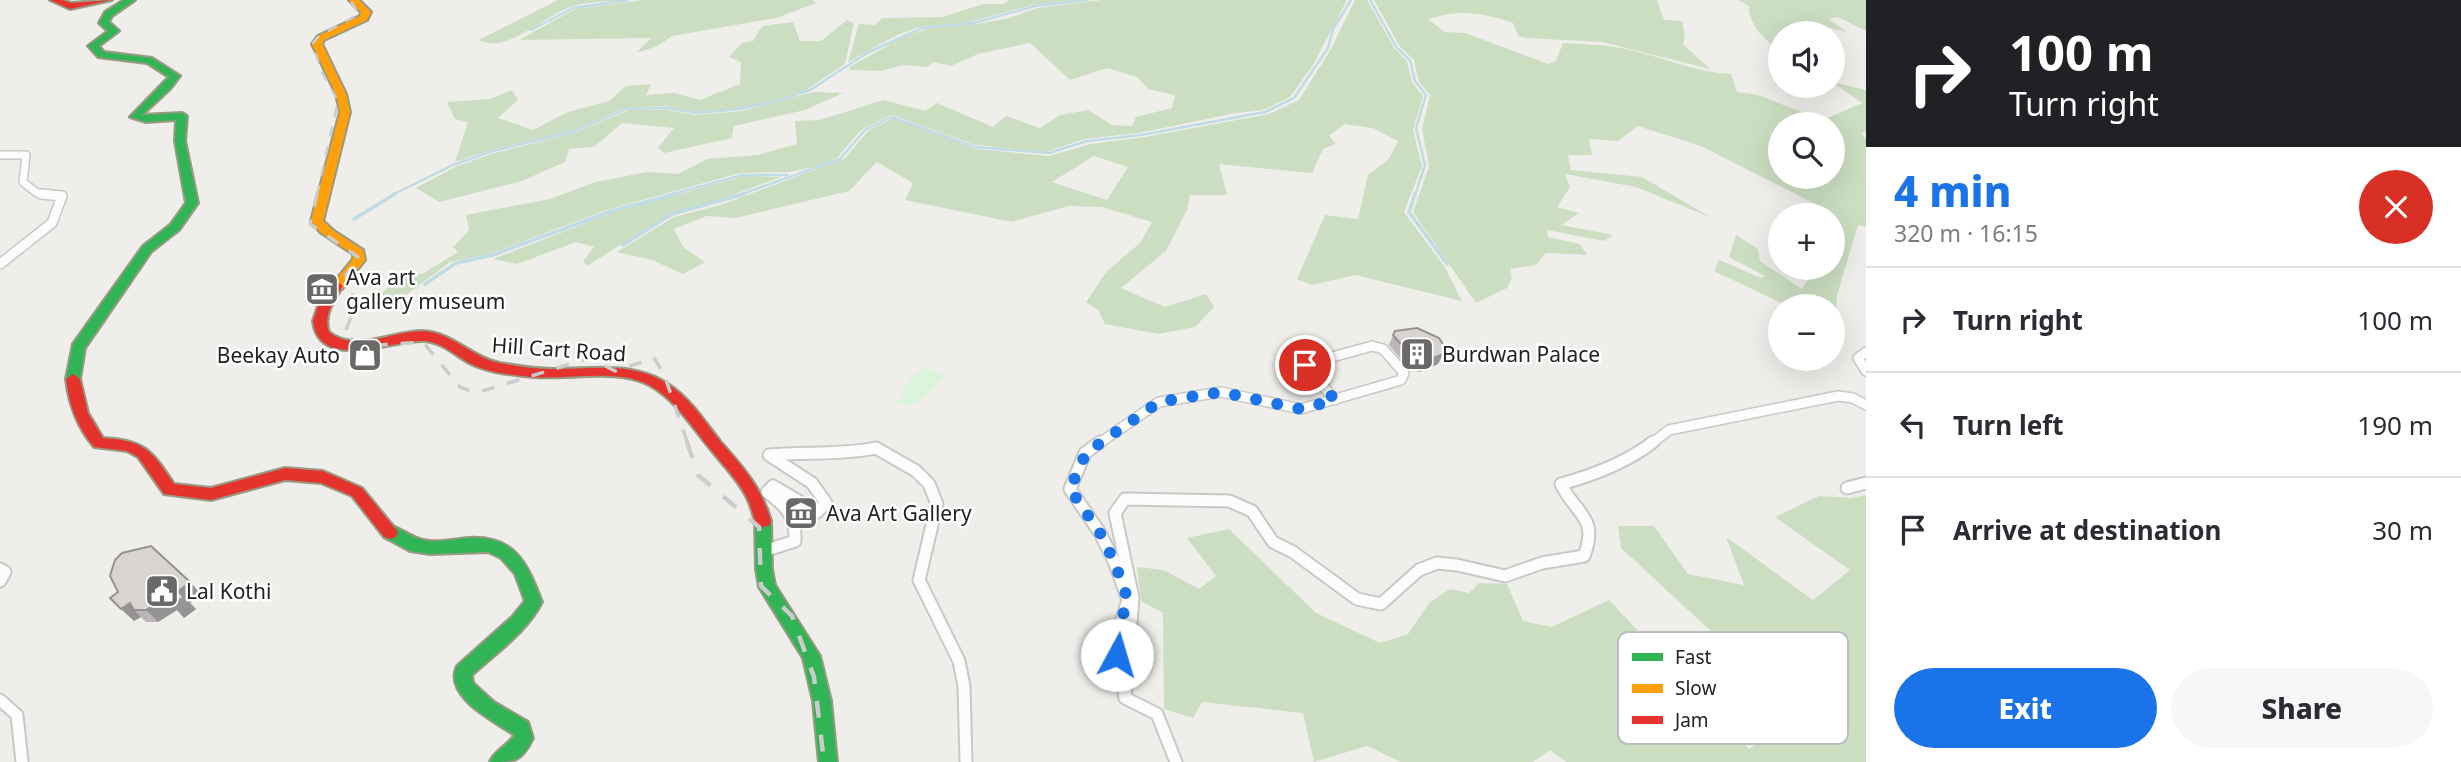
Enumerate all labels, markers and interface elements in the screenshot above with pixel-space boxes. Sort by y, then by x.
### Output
text: 100 m [2009,19,2154,85]
map controls [1768,21,1845,371]
button: sound [1768,21,1845,98]
icon: right [1894,28,1985,119]
text: Turn right [2009,82,2159,125]
button: search [1768,112,1845,189]
text: 4 min [1894,162,2011,219]
button: close [2359,170,2433,244]
button: + [1768,203,1845,280]
text: 320 m · 16:15 [1894,217,2038,249]
place label: Ava art gallery museum [346,263,505,315]
museum icon: Ava art gallery museum [303,270,341,308]
button: − [1768,294,1845,371]
icon: right [1894,301,1932,339]
text: Turn right [1953,302,2083,338]
text: 100 m [2357,302,2433,338]
street label: Hill Cart Road [491,330,627,368]
pin [1275,335,1335,395]
building icon: Burdwan Palace [1398,335,1436,373]
shop icon: Beekay Auto [346,336,384,374]
place label: Burdwan Palace [1442,340,1600,368]
place label: Beekay Auto [217,341,340,369]
icon: arrive [1286,346,1324,384]
icon: left [1894,406,1932,444]
text: Turn left [1953,407,2064,443]
text: 190 m [2357,407,2433,443]
museum icon: Ava Art Gallery [782,494,820,532]
place label: Ava Art Gallery [826,499,972,527]
icon: arrive [1894,511,1932,549]
text: Arrive at destination [1953,512,2222,548]
text: 30 m [2372,512,2433,548]
public building icon: Lal Kothi [143,572,181,610]
place label: Lal Kothi [186,577,271,605]
position arrow [1080,618,1154,692]
legend [1618,632,1848,744]
text: Fast [1675,644,1712,670]
button: Exit [1894,668,2157,748]
button: Share [2171,668,2433,748]
text: Slow [1675,675,1716,701]
text: Jam [1673,707,1709,733]

